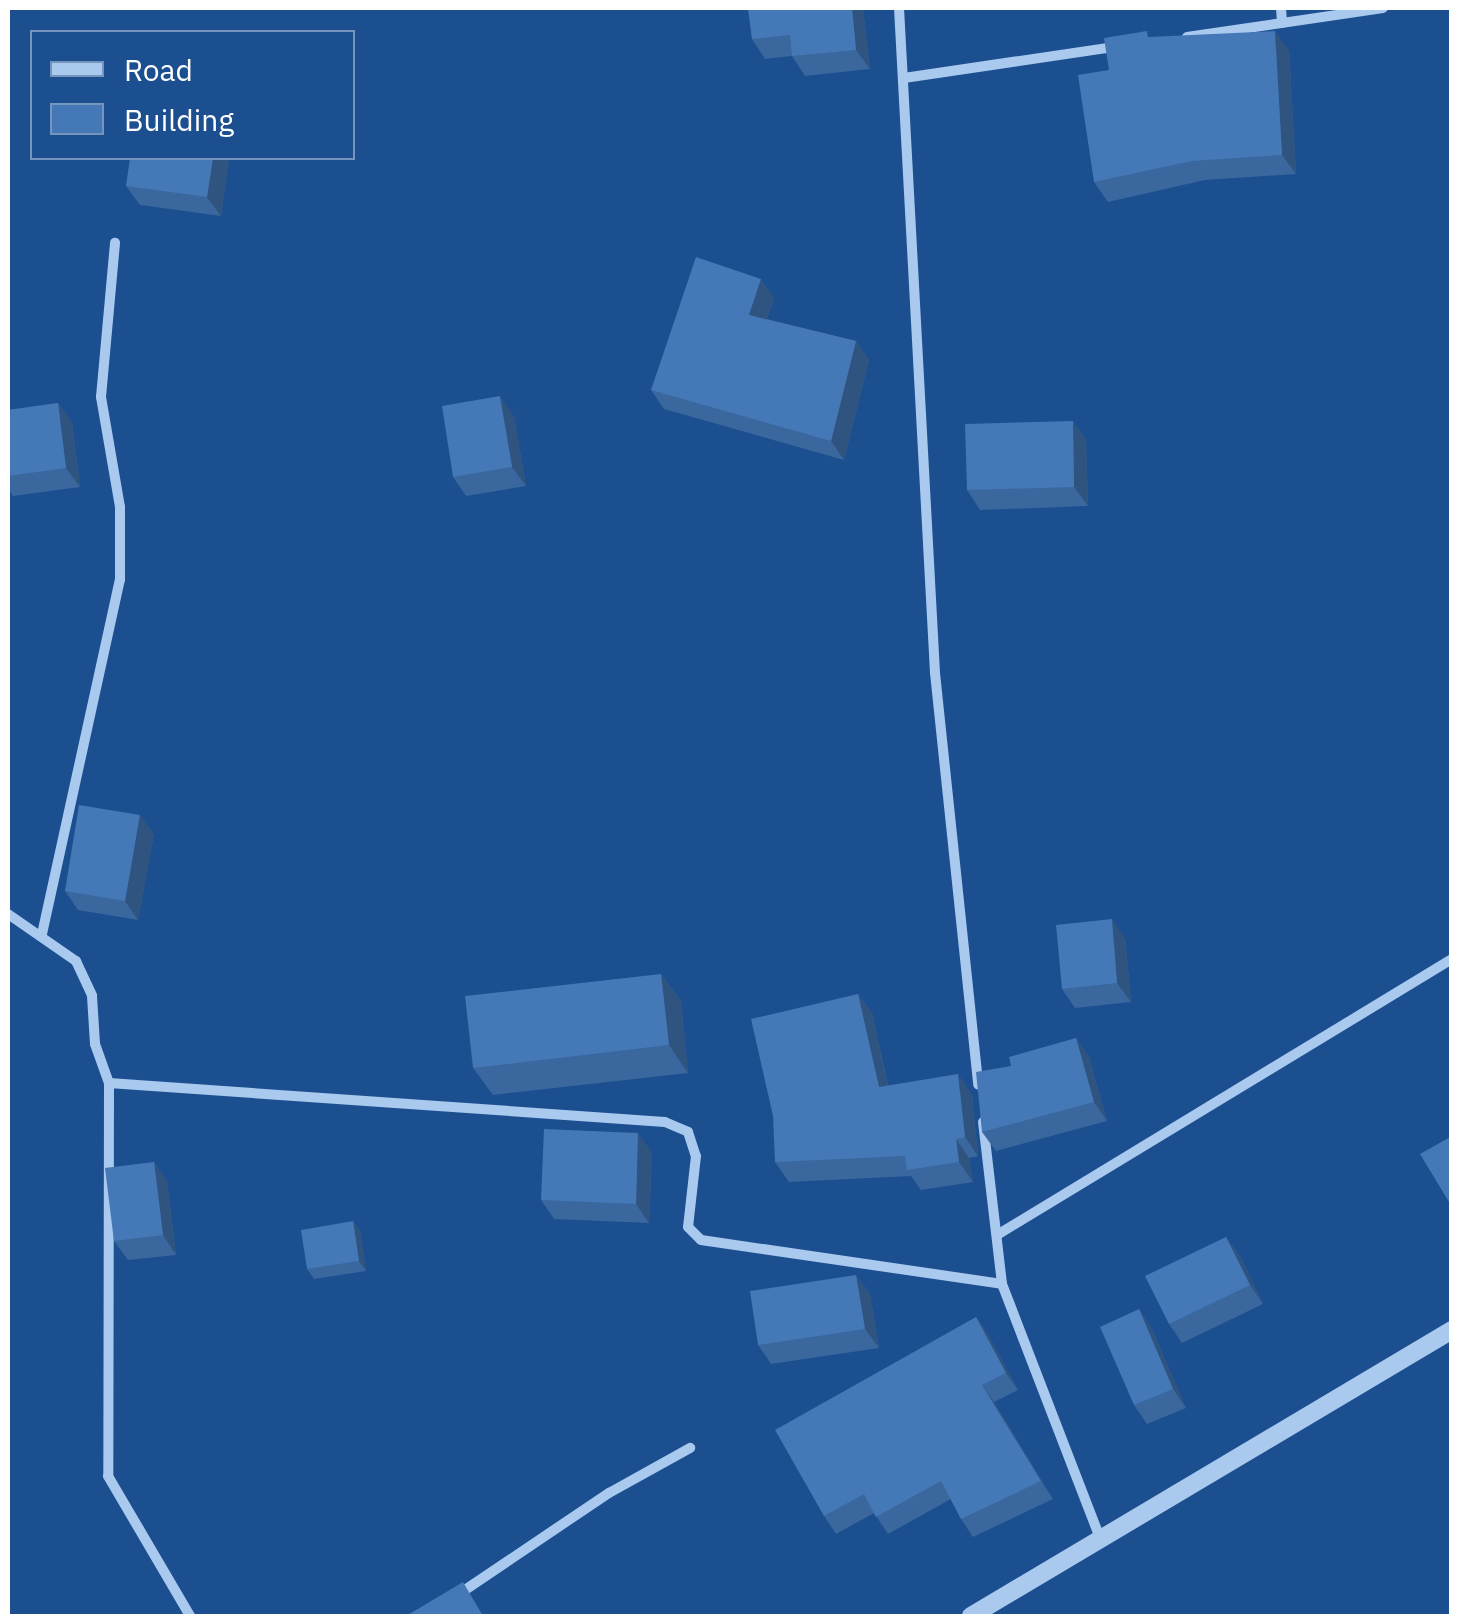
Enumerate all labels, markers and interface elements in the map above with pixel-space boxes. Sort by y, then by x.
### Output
legend [30,30,355,160]
text: Road [124,50,193,89]
text: Building [124,100,234,139]

